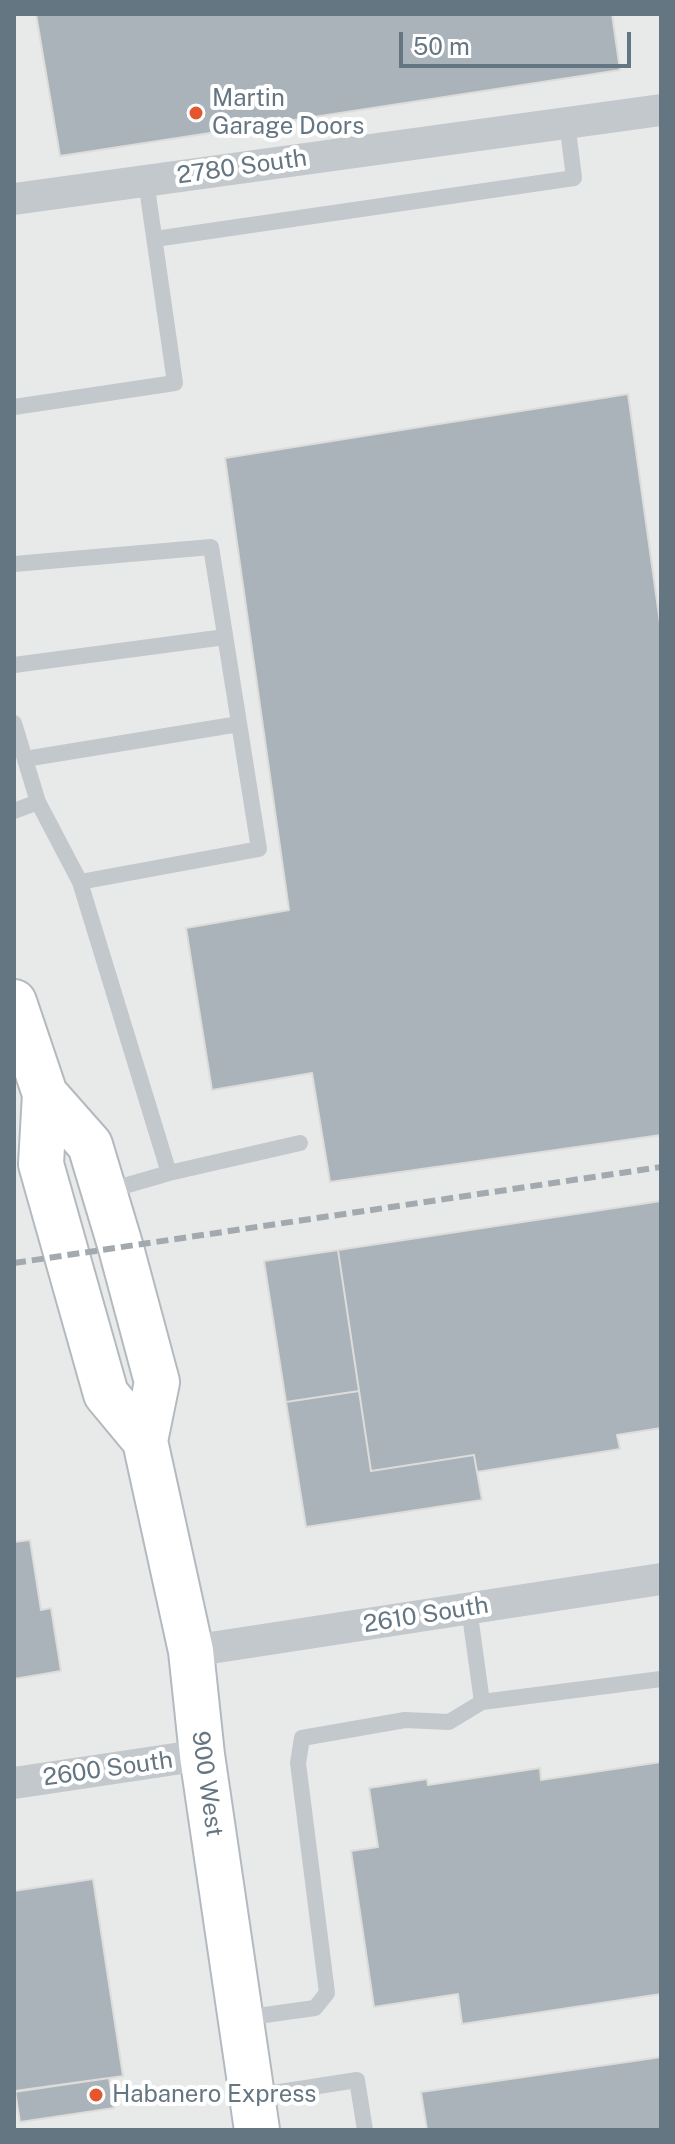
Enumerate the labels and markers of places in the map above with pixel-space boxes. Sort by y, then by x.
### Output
place label: Martin Garage Doors [212,85,364,141]
marker: Martin Garage Doors [187,104,205,122]
place label: Habanero Express [112,2081,316,2109]
marker: Habanero Express [87,2086,105,2104]

